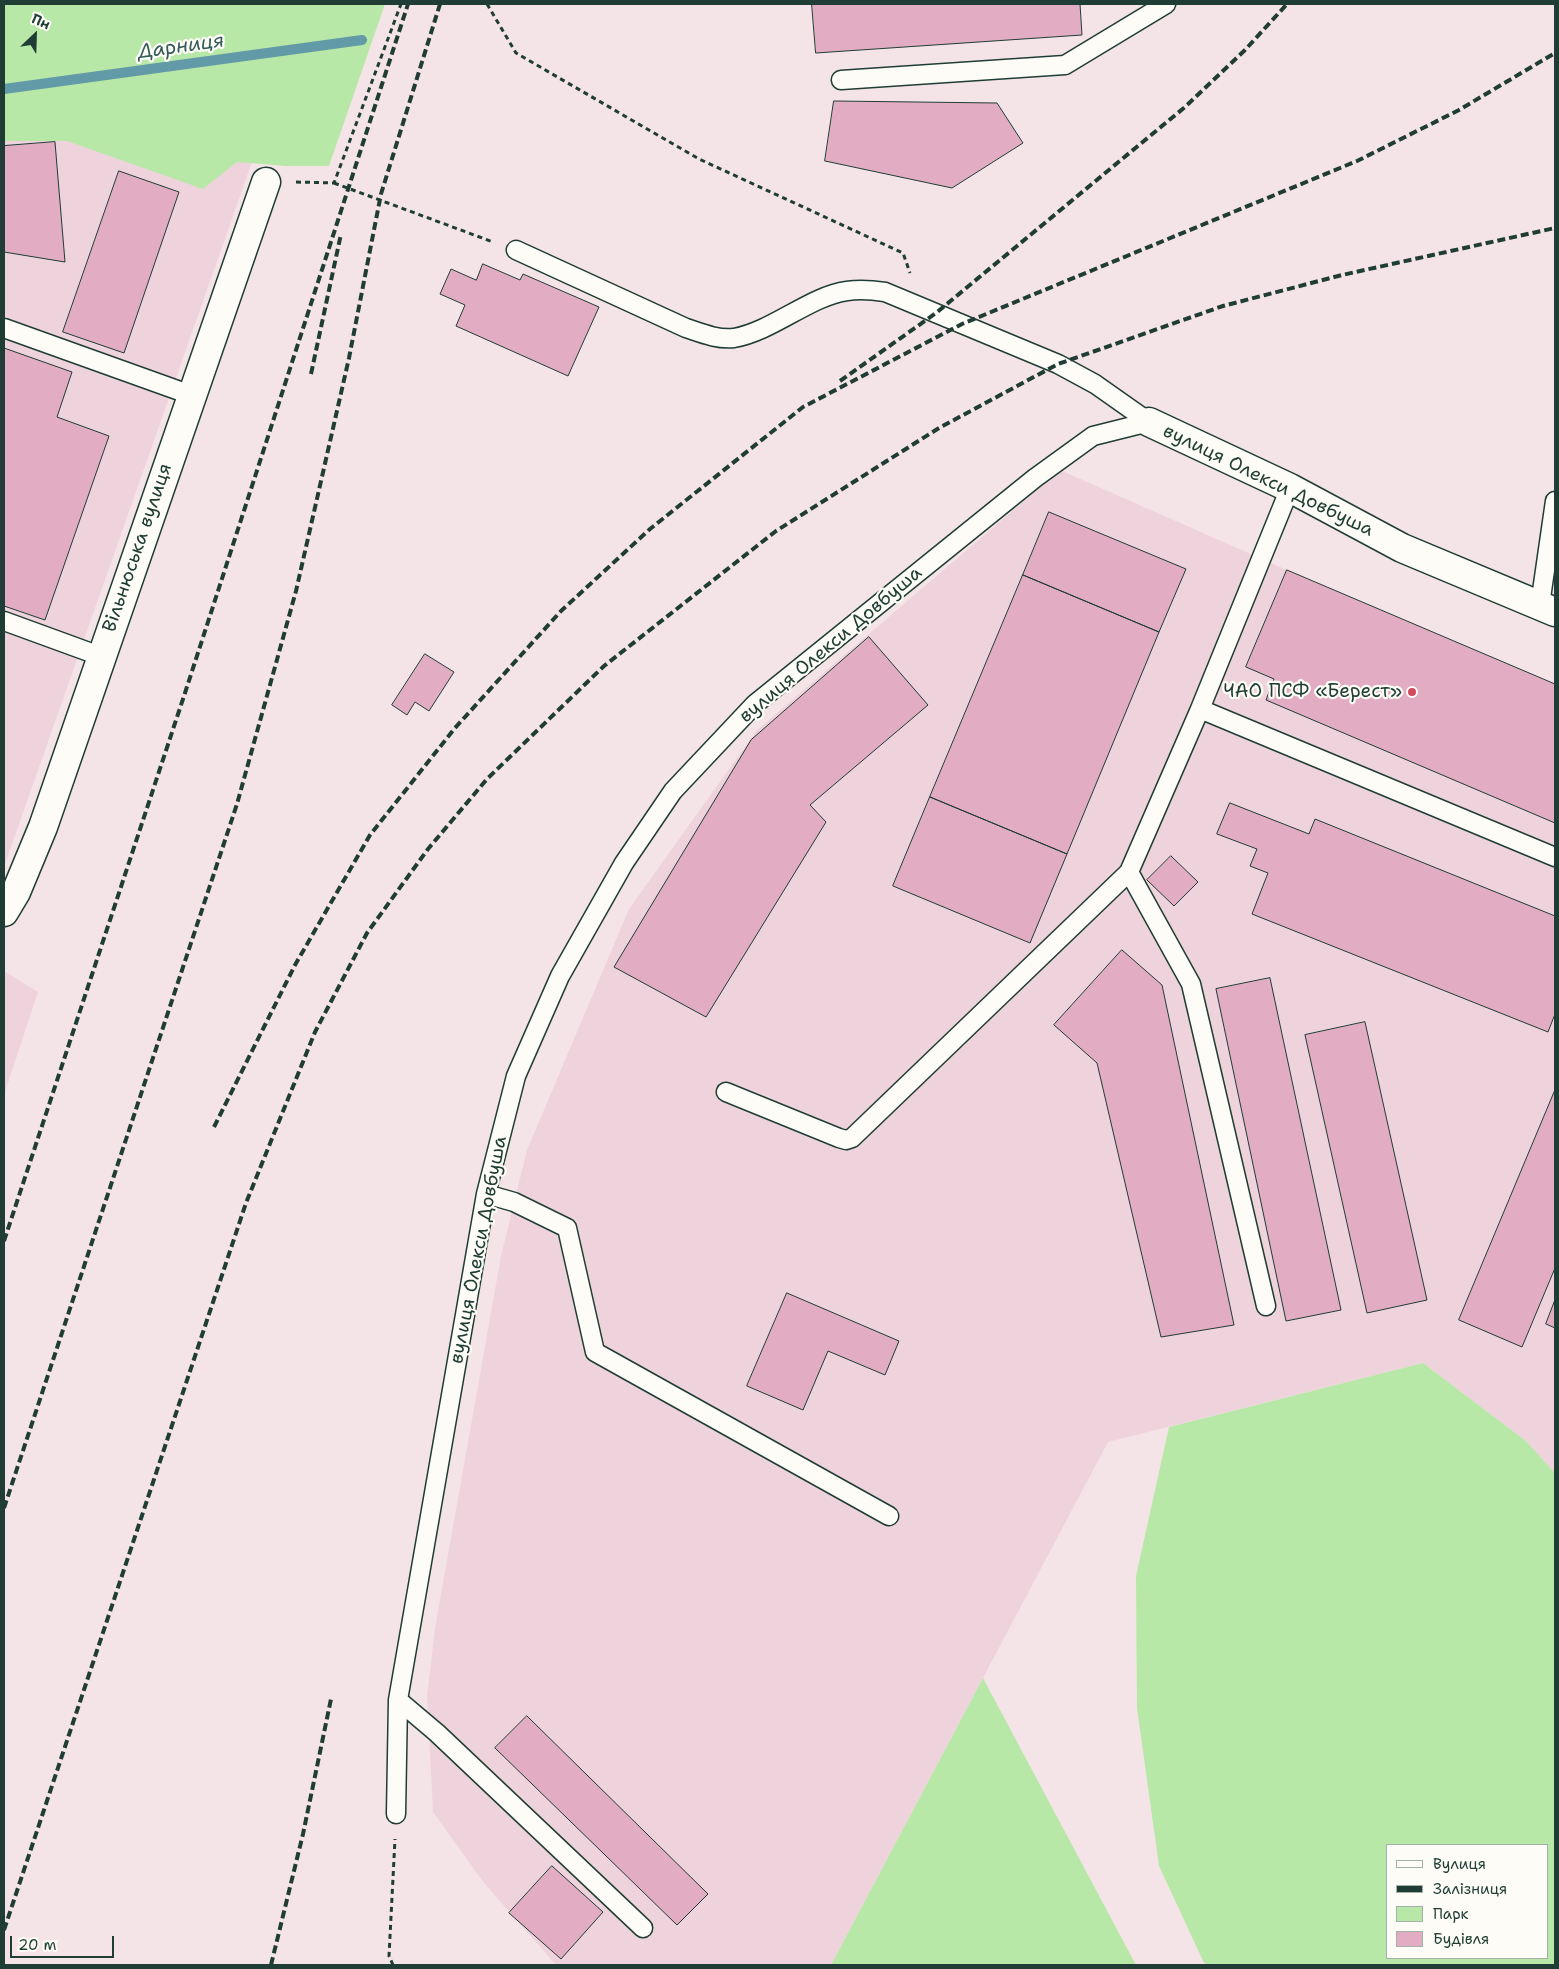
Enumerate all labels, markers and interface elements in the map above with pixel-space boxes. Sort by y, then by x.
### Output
text: Пн [29,9,53,33]
north arrow [10,10,60,60]
water label: Дарниця [136,29,226,65]
street label: вулиця Олекси Довбуша [1159,420,1377,542]
street label: Вільнюська вулиця [98,461,178,635]
street label: вулиця Олекси Довбуша [735,562,927,728]
place label: ЧАО ПСФ «Берест» [1223,681,1402,703]
marker: ЧАО ПСФ «Берест» [1406,686,1418,698]
street label: вулиця Олекси Довбуша [446,1134,512,1366]
legend [1386,1844,1549,1959]
text: Вулиця [1433,1854,1486,1874]
text: Залізниця [1433,1879,1507,1899]
text: Парк [1433,1904,1469,1924]
scale bar [12,1926,116,1958]
text: Будівля [1433,1929,1489,1949]
text: 20 m [18,1935,57,1955]

